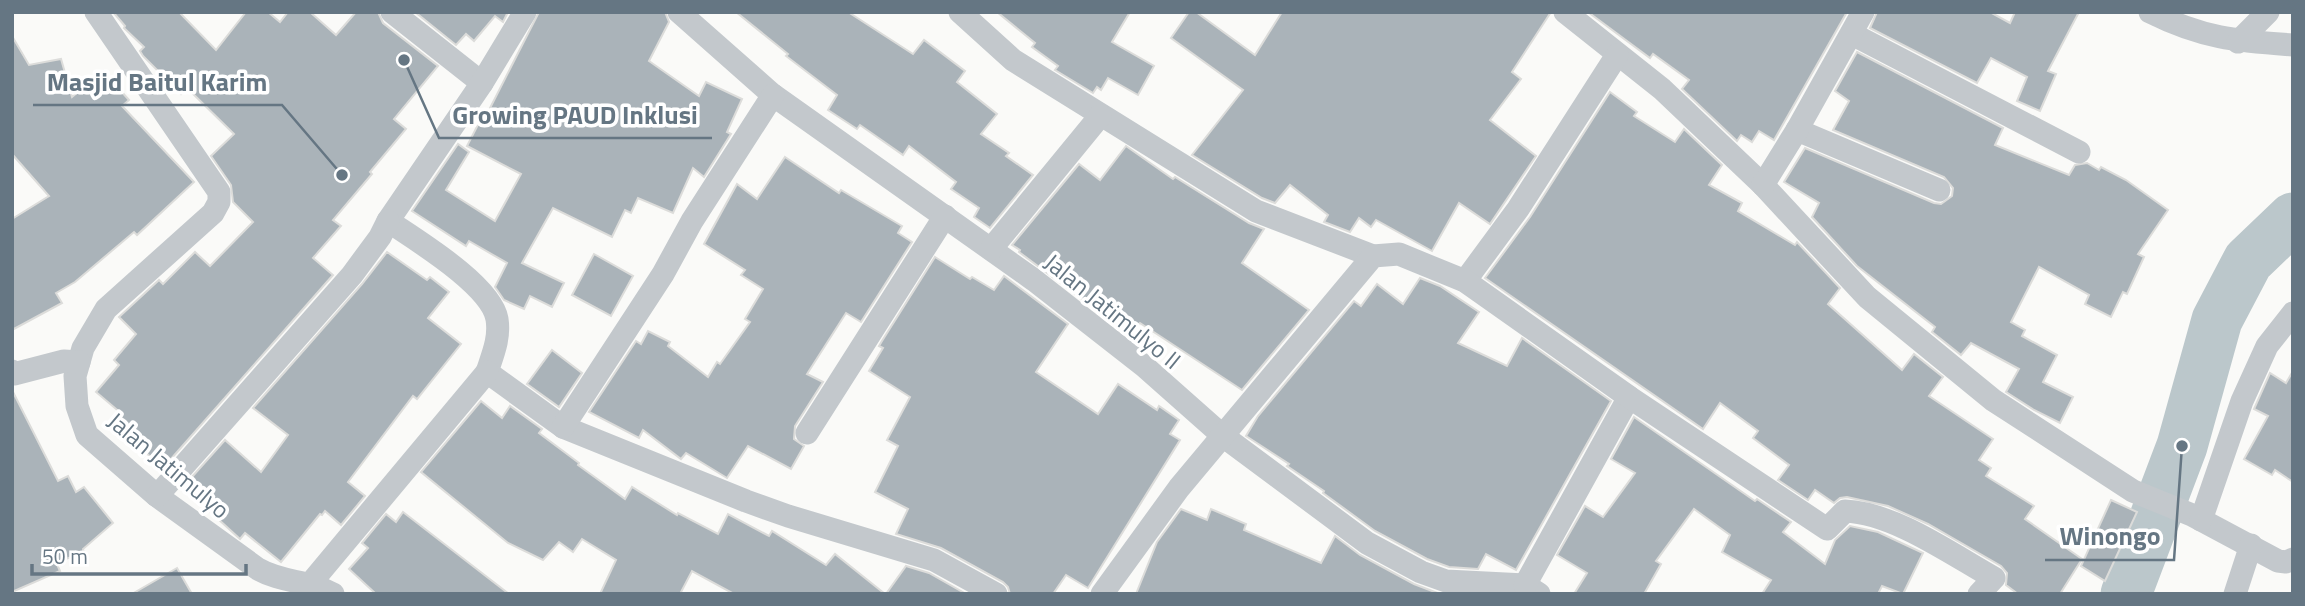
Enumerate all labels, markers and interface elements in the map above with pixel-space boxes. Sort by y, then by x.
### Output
callout: Masjid Baitul Karim [33,58,282,105]
text: Masjid Baitul Karim [47,62,267,101]
callout: Growing PAUD Inklusi [439,91,712,138]
text: Growing PAUD Inklusi [452,95,698,134]
street label: Jalan Jatimulyo II [1037,245,1189,377]
street label: Jalan Jatimulyo [100,403,238,527]
callout: Winongo [2045,513,2174,560]
text: Winongo [2059,516,2161,555]
scale bar [32,532,245,576]
text: 50 m [42,540,88,572]

